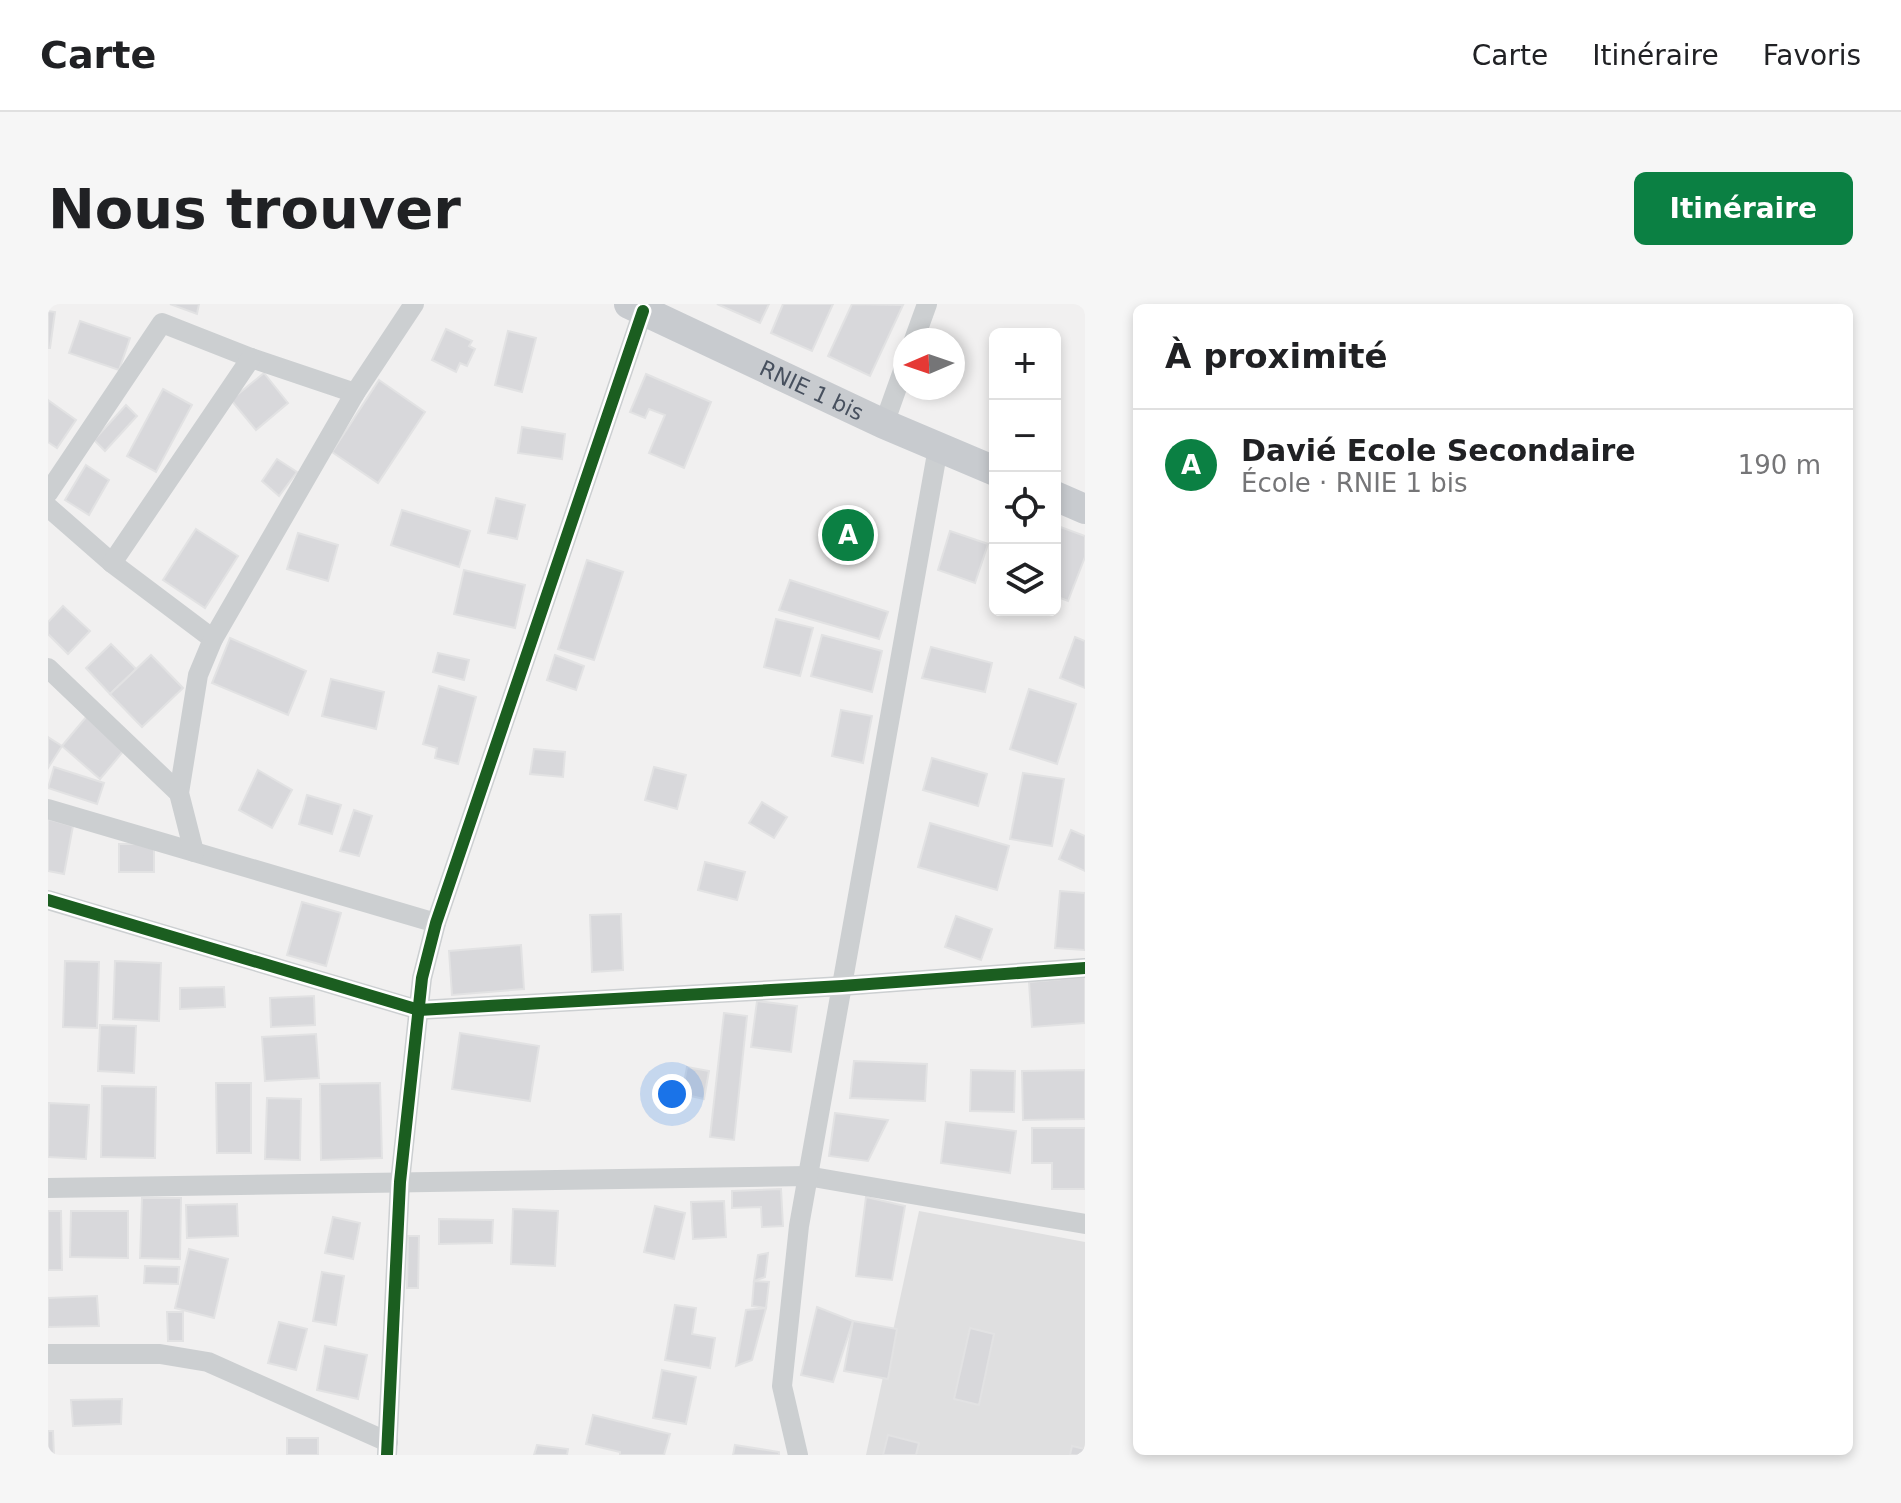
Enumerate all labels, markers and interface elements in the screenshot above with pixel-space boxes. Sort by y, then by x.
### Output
text: Carte [40,33,156,77]
text: Carte [1472,39,1548,72]
text: Itinéraire [1592,39,1719,72]
text: Favoris [1763,39,1861,72]
button: Itinéraire [1634,172,1853,245]
text: Nous trouver [48,176,461,241]
north arrow [893,328,965,400]
map controls [989,328,1061,616]
button: + [989,328,1061,400]
text: À proximité [1165,336,1388,376]
street label: RNIE 1 bis [756,355,868,425]
button: − [989,400,1061,472]
text: Davié Ecole Secondaire [1241,433,1636,468]
text: A [1181,450,1201,480]
text: 190 m [1738,450,1821,480]
text: École · RNIE 1 bis [1241,468,1468,498]
button: locate [989,472,1061,544]
pin: A [822,505,874,565]
button: layers [989,544,1061,616]
your location [652,1074,692,1114]

